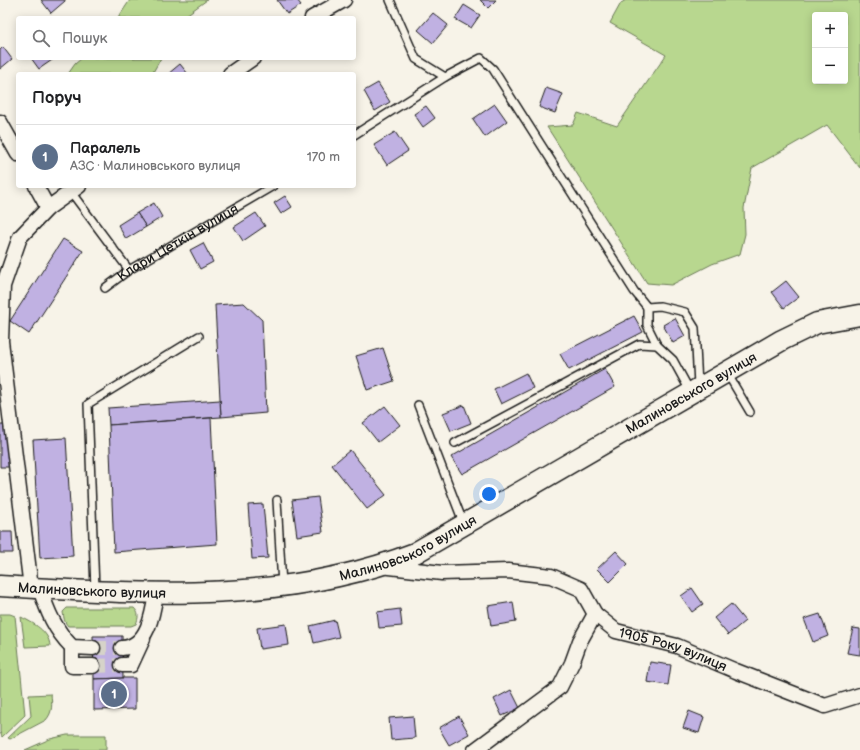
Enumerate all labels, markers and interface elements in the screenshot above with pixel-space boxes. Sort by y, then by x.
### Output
map controls [812,12,848,84]
button: + [812,12,848,48]
search box [16,16,356,60]
icon: search [30,27,52,49]
text: Пошук [62,29,108,48]
button: − [812,48,848,84]
text: Поруч [32,88,82,108]
text: Паралель [70,139,140,158]
text: 1 [42,149,48,165]
text: 170 m [307,149,340,165]
text: АЗС · Малиновського вулиця [70,158,241,174]
street label: Клари Цеткін вулиця [114,200,242,285]
street label: Малиновського вулиця [623,348,760,438]
your location [479,484,499,504]
street label: Малиновського вулиця [338,511,480,585]
street label: Малиновського вулиця [17,579,166,602]
street label: 1905 Року вулиця [617,624,730,675]
pin: 1 [101,679,127,709]

